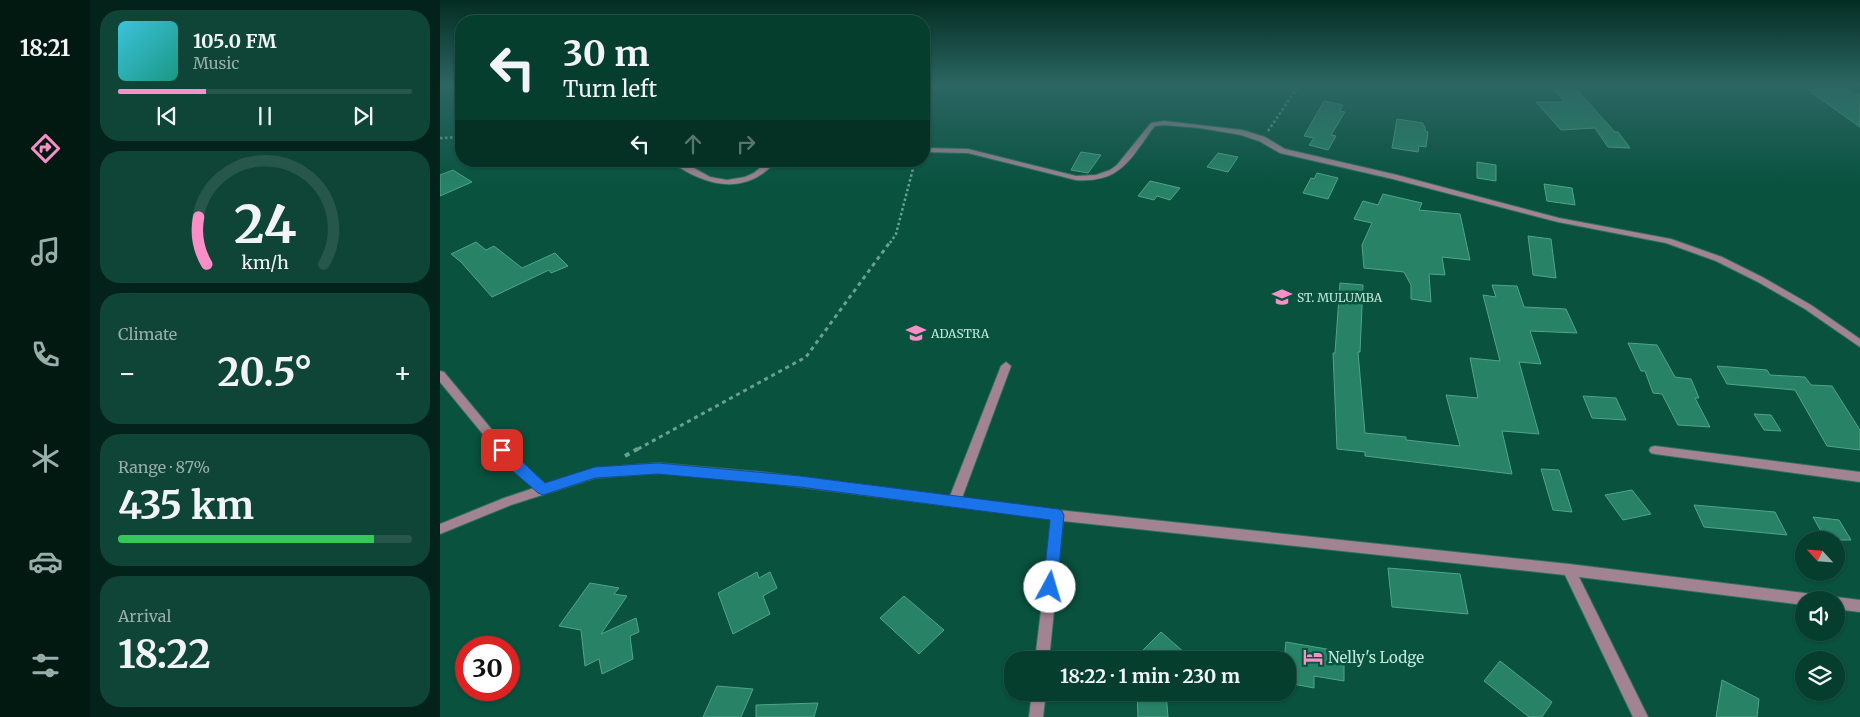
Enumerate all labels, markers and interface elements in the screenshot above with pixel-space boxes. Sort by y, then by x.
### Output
text: 105.0 FM [193,29,277,53]
text: 30 m [563,32,649,76]
text: 18:21 [20,34,70,62]
icon: left [480,35,545,100]
text: Music [193,53,239,73]
text: Turn left [563,75,657,103]
icon: previous [153,102,181,130]
icon: pause [251,102,279,130]
icon: next [349,102,377,130]
icon: left [626,130,654,158]
icon: ahead [679,130,707,158]
icon: right [732,130,760,158]
icon: directions [28,131,63,166]
text: 24 [234,192,296,257]
icon: music [28,234,63,269]
text: km/h [241,251,289,274]
school or university icon: ST. MULUMBA [1271,286,1293,308]
place label: ST. MULUMBA [1297,290,1383,305]
school or university icon: ADASTRA [905,322,927,344]
text: Climate [118,324,177,344]
place label: ADASTRA [930,326,990,341]
icon: phone [28,337,63,372]
text: 20.5° [218,349,312,396]
text: − [118,355,137,391]
text: + [393,355,412,391]
pin [481,429,523,471]
icon: arrive [488,436,516,464]
icon: climate [28,441,63,476]
text: Range · 87% [118,457,210,477]
text: 435 km [118,482,254,529]
north arrow [1795,531,1845,581]
map controls [1795,531,1845,701]
icon: car [28,544,63,579]
position arrow [1023,560,1075,612]
button: sound [1795,591,1845,641]
text: Arrival [118,606,171,626]
text: 18:22 [118,631,211,678]
speed limit sign: 30 [455,636,520,701]
hotel icon: Nelly's Lodge [1302,646,1324,668]
icon: filters [28,648,63,683]
place label: Nelly's Lodge [1328,648,1424,667]
button: layers [1795,651,1845,701]
text: 18:22 · 1 min · 230 m [1060,664,1240,688]

